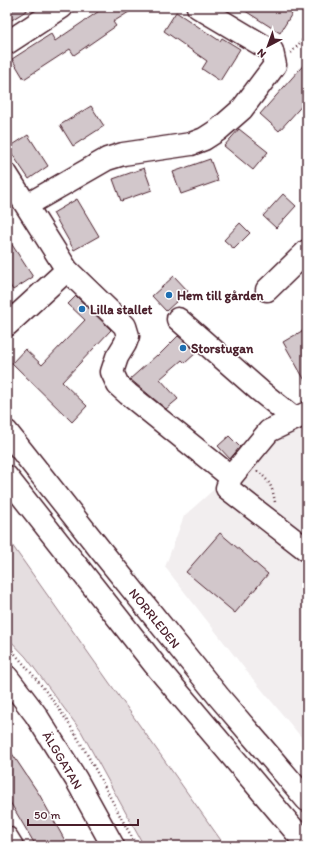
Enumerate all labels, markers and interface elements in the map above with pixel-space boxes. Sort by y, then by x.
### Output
north arrow [248,26,288,66]
text: N [255,46,269,61]
place label: Hem till gården [177,288,264,304]
marker: Hem till gården [164,290,174,300]
place label: Lilla stallet [90,302,153,317]
marker: Lilla stallet [77,304,87,314]
place label: Storstugan [191,341,254,357]
marker: Storstugan [178,343,188,353]
street label: NORRLEDEN [126,585,183,651]
street label: ÄLGGATAN [39,729,86,792]
scale bar [28,801,138,827]
text: 50 m [34,808,60,822]

